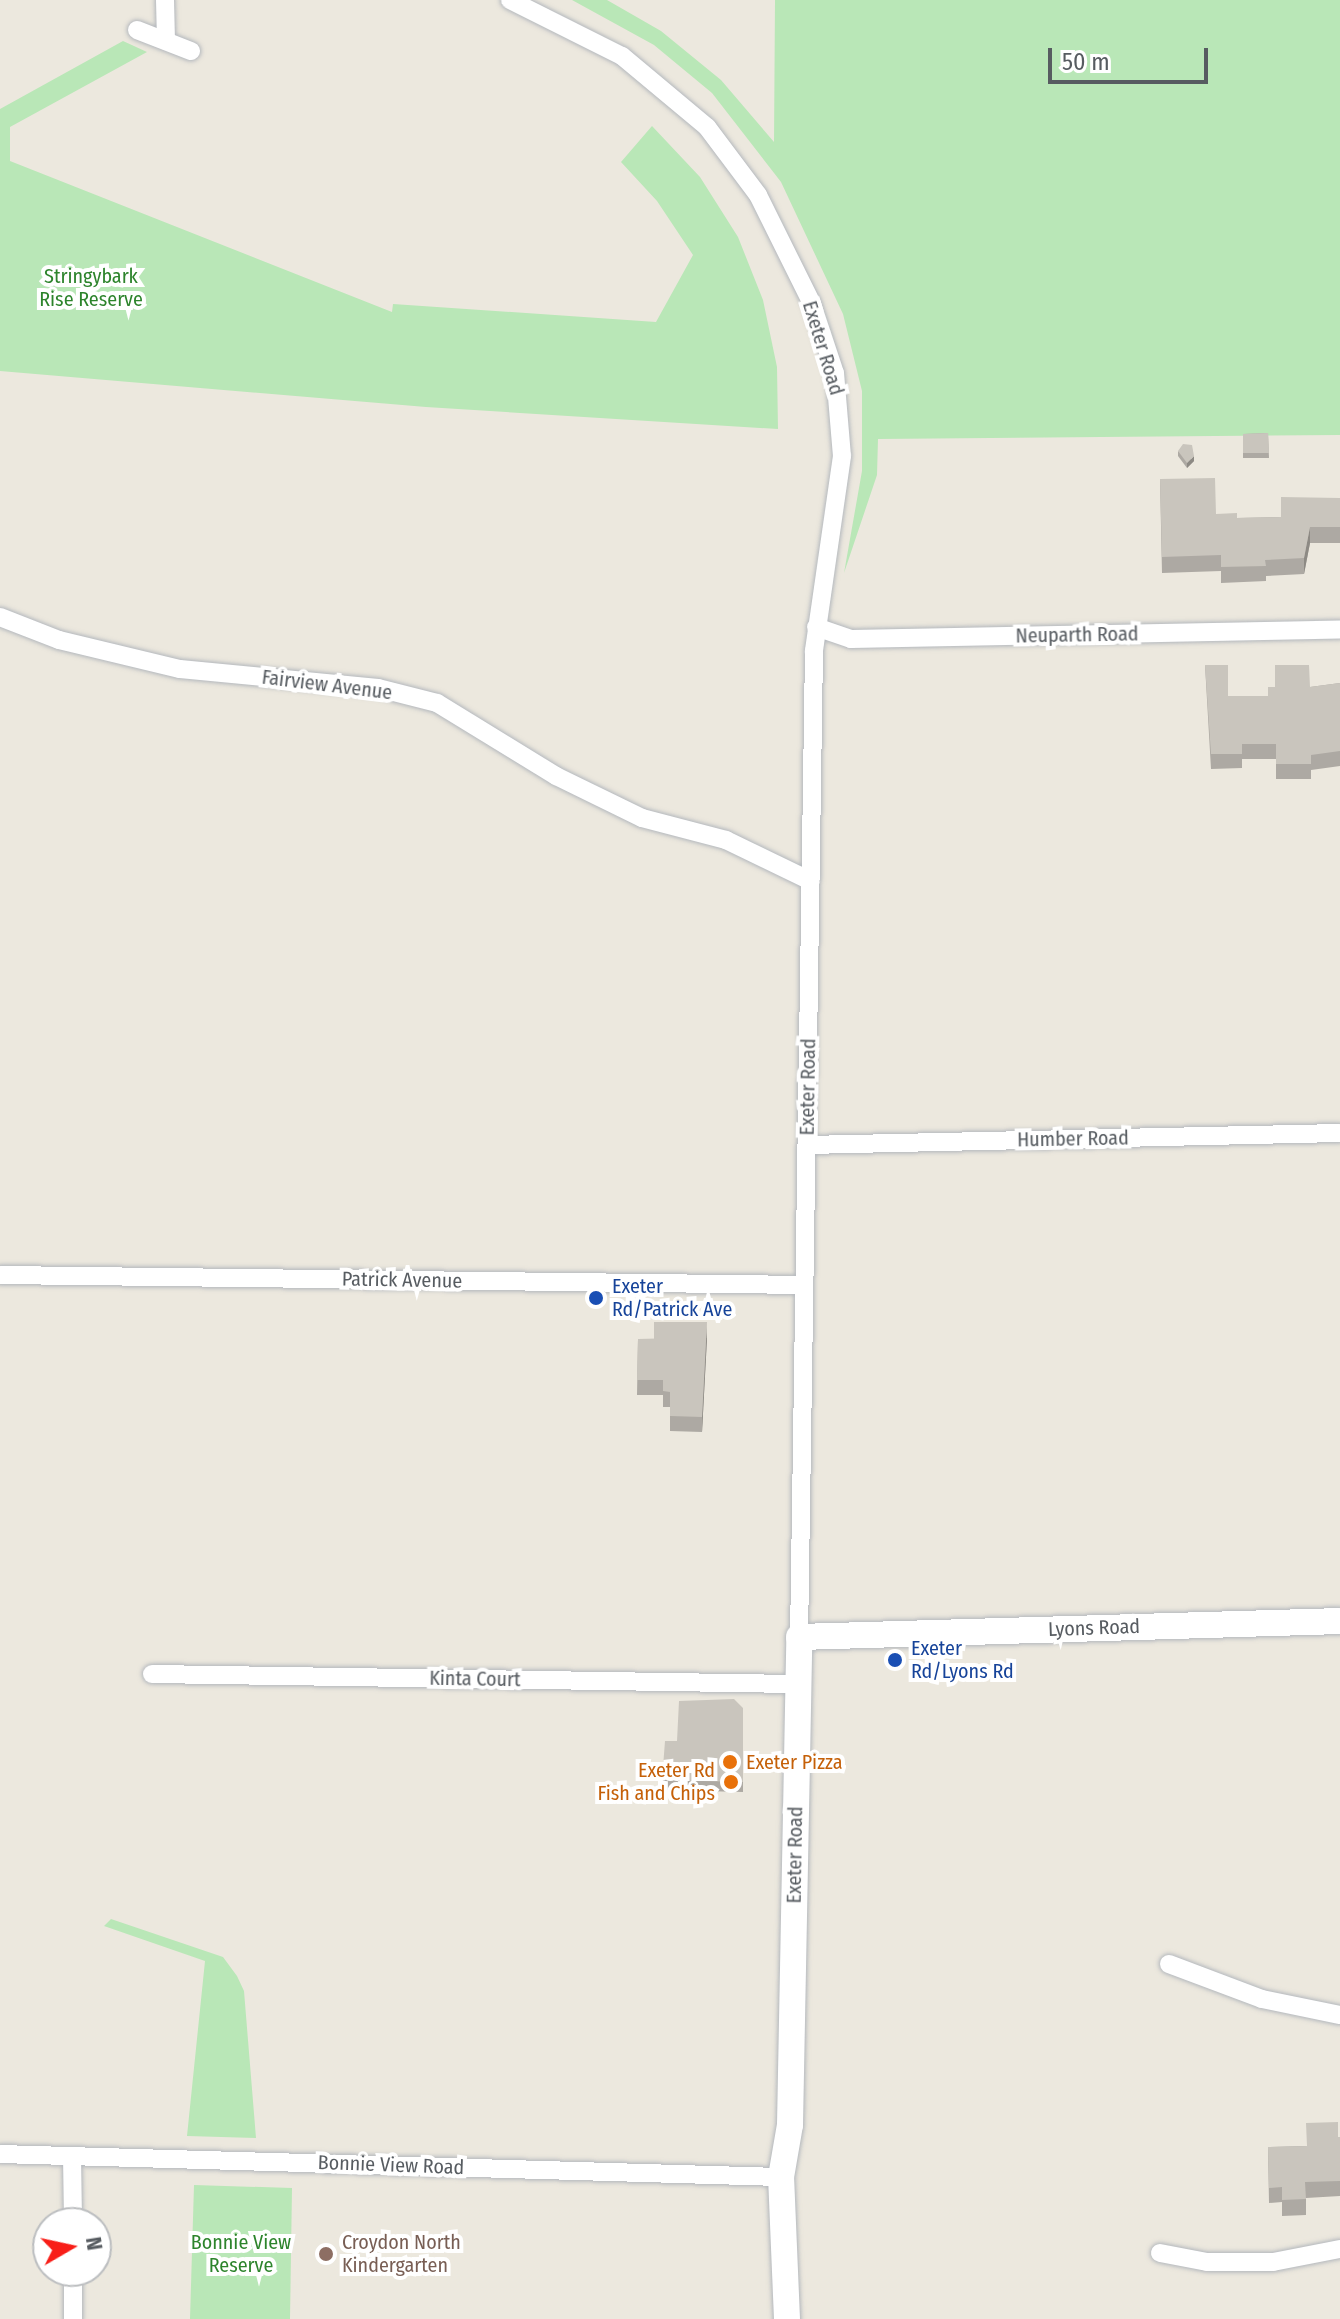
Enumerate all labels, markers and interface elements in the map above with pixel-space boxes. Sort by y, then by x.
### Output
scale bar [1052,32,1212,82]
text: 50 m [1062,48,1110,76]
park label: Stringybark Rise Reserve [39,265,143,312]
street label: Exeter Road [797,298,849,398]
street label: Neuparth Road [1015,622,1139,648]
street label: Fairview Avenue [260,665,394,705]
street label: Exeter Road [795,1038,821,1136]
street label: Humber Road [1017,1126,1129,1152]
street label: Patrick Avenue [342,1267,462,1293]
place label: Exeter Rd/Patrick Ave [612,1274,732,1321]
marker: Exeter Rd/Patrick Ave [587,1289,605,1307]
street label: Lyons Road [1048,1614,1140,1642]
place label: Exeter Rd/Lyons Rd [911,1636,1014,1683]
marker: Exeter Rd/Lyons Rd [886,1651,904,1669]
street label: Kinta Court [429,1666,521,1692]
place label: Exeter Pizza [746,1750,842,1774]
marker: Exeter Pizza [721,1753,739,1771]
place label: Exeter Rd Fish and Chips [598,1758,715,1805]
marker: Exeter Rd Fish and Chips [722,1773,740,1791]
street label: Exeter Road [782,1806,808,1904]
street label: Bonnie View Road [317,2150,465,2180]
north arrow [32,2207,112,2287]
park label: Bonnie View Reserve [191,2230,291,2277]
place label: Croydon North Kindergarten [342,2230,461,2277]
text: N [80,2235,109,2252]
marker: Croydon North Kindergarten [317,2245,335,2263]

